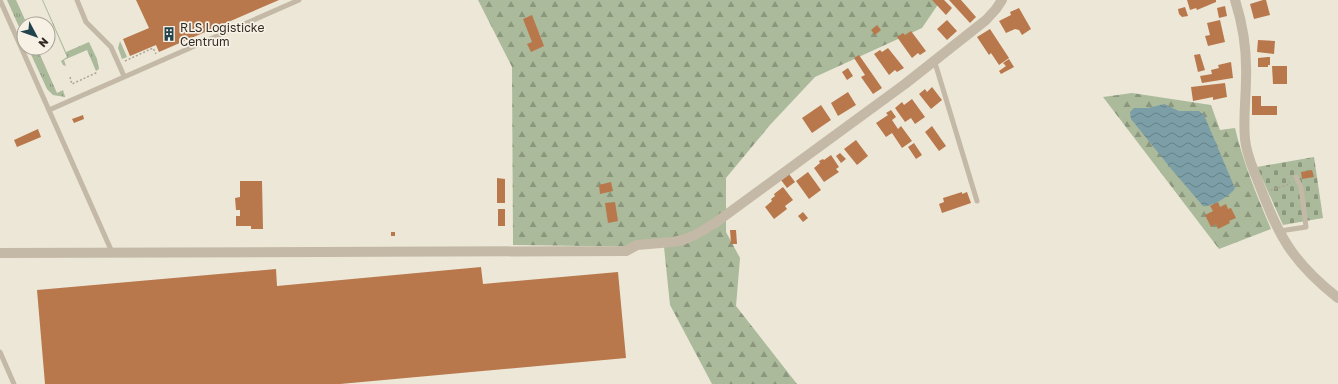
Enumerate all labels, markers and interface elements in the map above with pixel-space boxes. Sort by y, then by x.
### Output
north arrow [16,16,56,56]
place label: RLS Logisticke Centrum [180,20,264,49]
building icon: RLS Logisticke Centrum [161,26,177,42]
text: N [36,35,52,50]

